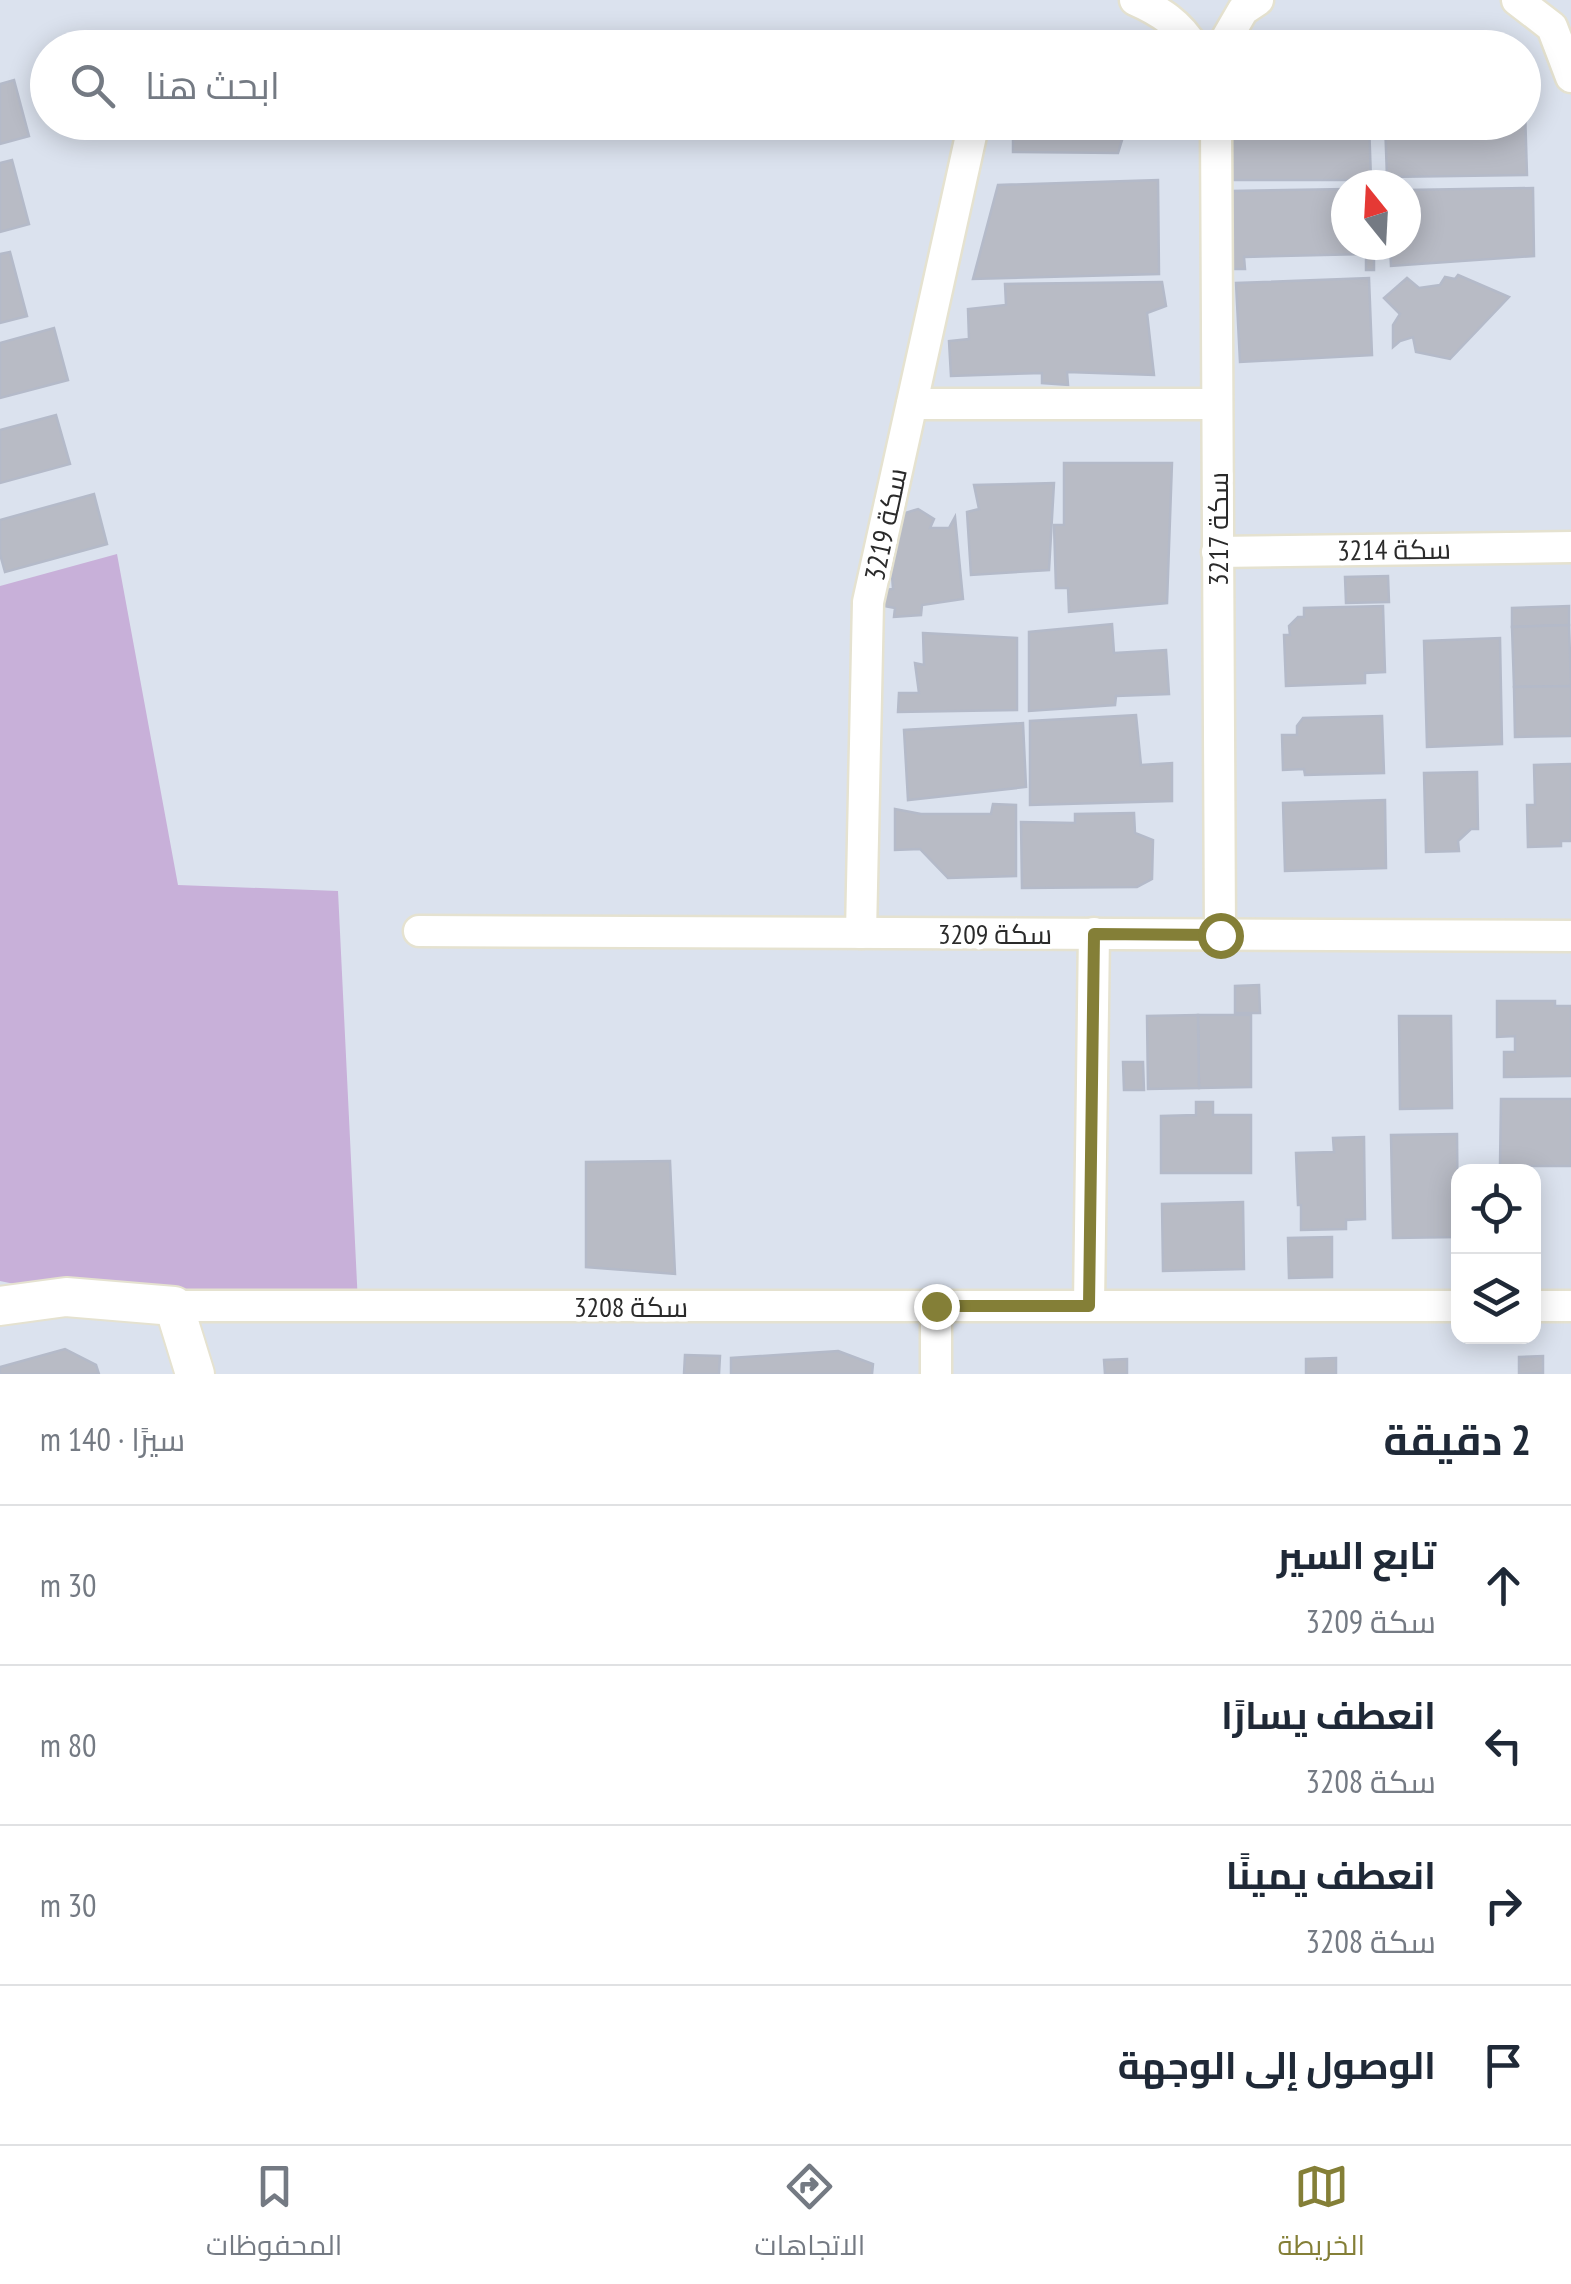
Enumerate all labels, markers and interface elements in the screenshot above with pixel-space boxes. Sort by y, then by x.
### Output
search box [30,30,1541,140]
icon: search [65,58,120,113]
text: ابحث هنا [145,60,280,109]
north arrow [1331,170,1421,260]
street label: سكة 3219 [855,464,915,584]
street label: سكة 3217 [1199,472,1236,586]
street label: سكة 3214 [1337,530,1451,568]
route start [1198,913,1244,959]
street label: سكة 3209 [938,915,1052,952]
map controls [1451,1164,1541,1344]
button: locate [1451,1164,1541,1254]
button: layers [1451,1254,1541,1344]
route end [914,1284,960,1330]
street label: سكة 3208 [574,1288,688,1325]
text: 2 دقيقة [1384,1412,1531,1467]
text: سيرًا · 140 m [40,1418,185,1460]
text: تابع السير [1277,1530,1436,1579]
icon: ahead [1476,1558,1531,1613]
text: 30 m [40,1564,96,1606]
text: سكة 3209 [1306,1600,1436,1642]
text: انعطف يسارًا [1221,1690,1436,1739]
icon: left [1476,1718,1531,1773]
text: 80 m [40,1724,96,1766]
text: سكة 3208 [1306,1760,1436,1802]
text: انعطف يمينًا [1226,1850,1436,1899]
icon: right [1476,1878,1531,1933]
text: 30 m [40,1884,96,1926]
text: سكة 3208 [1306,1920,1436,1962]
icon: arrive [1476,2038,1531,2093]
text: الوصول إلى الوجهة [1118,2040,1436,2089]
tab: المحفوظات [206,2159,342,2271]
tab: الاتجاهات [755,2159,865,2271]
tab: الخريطة [1278,2159,1365,2271]

